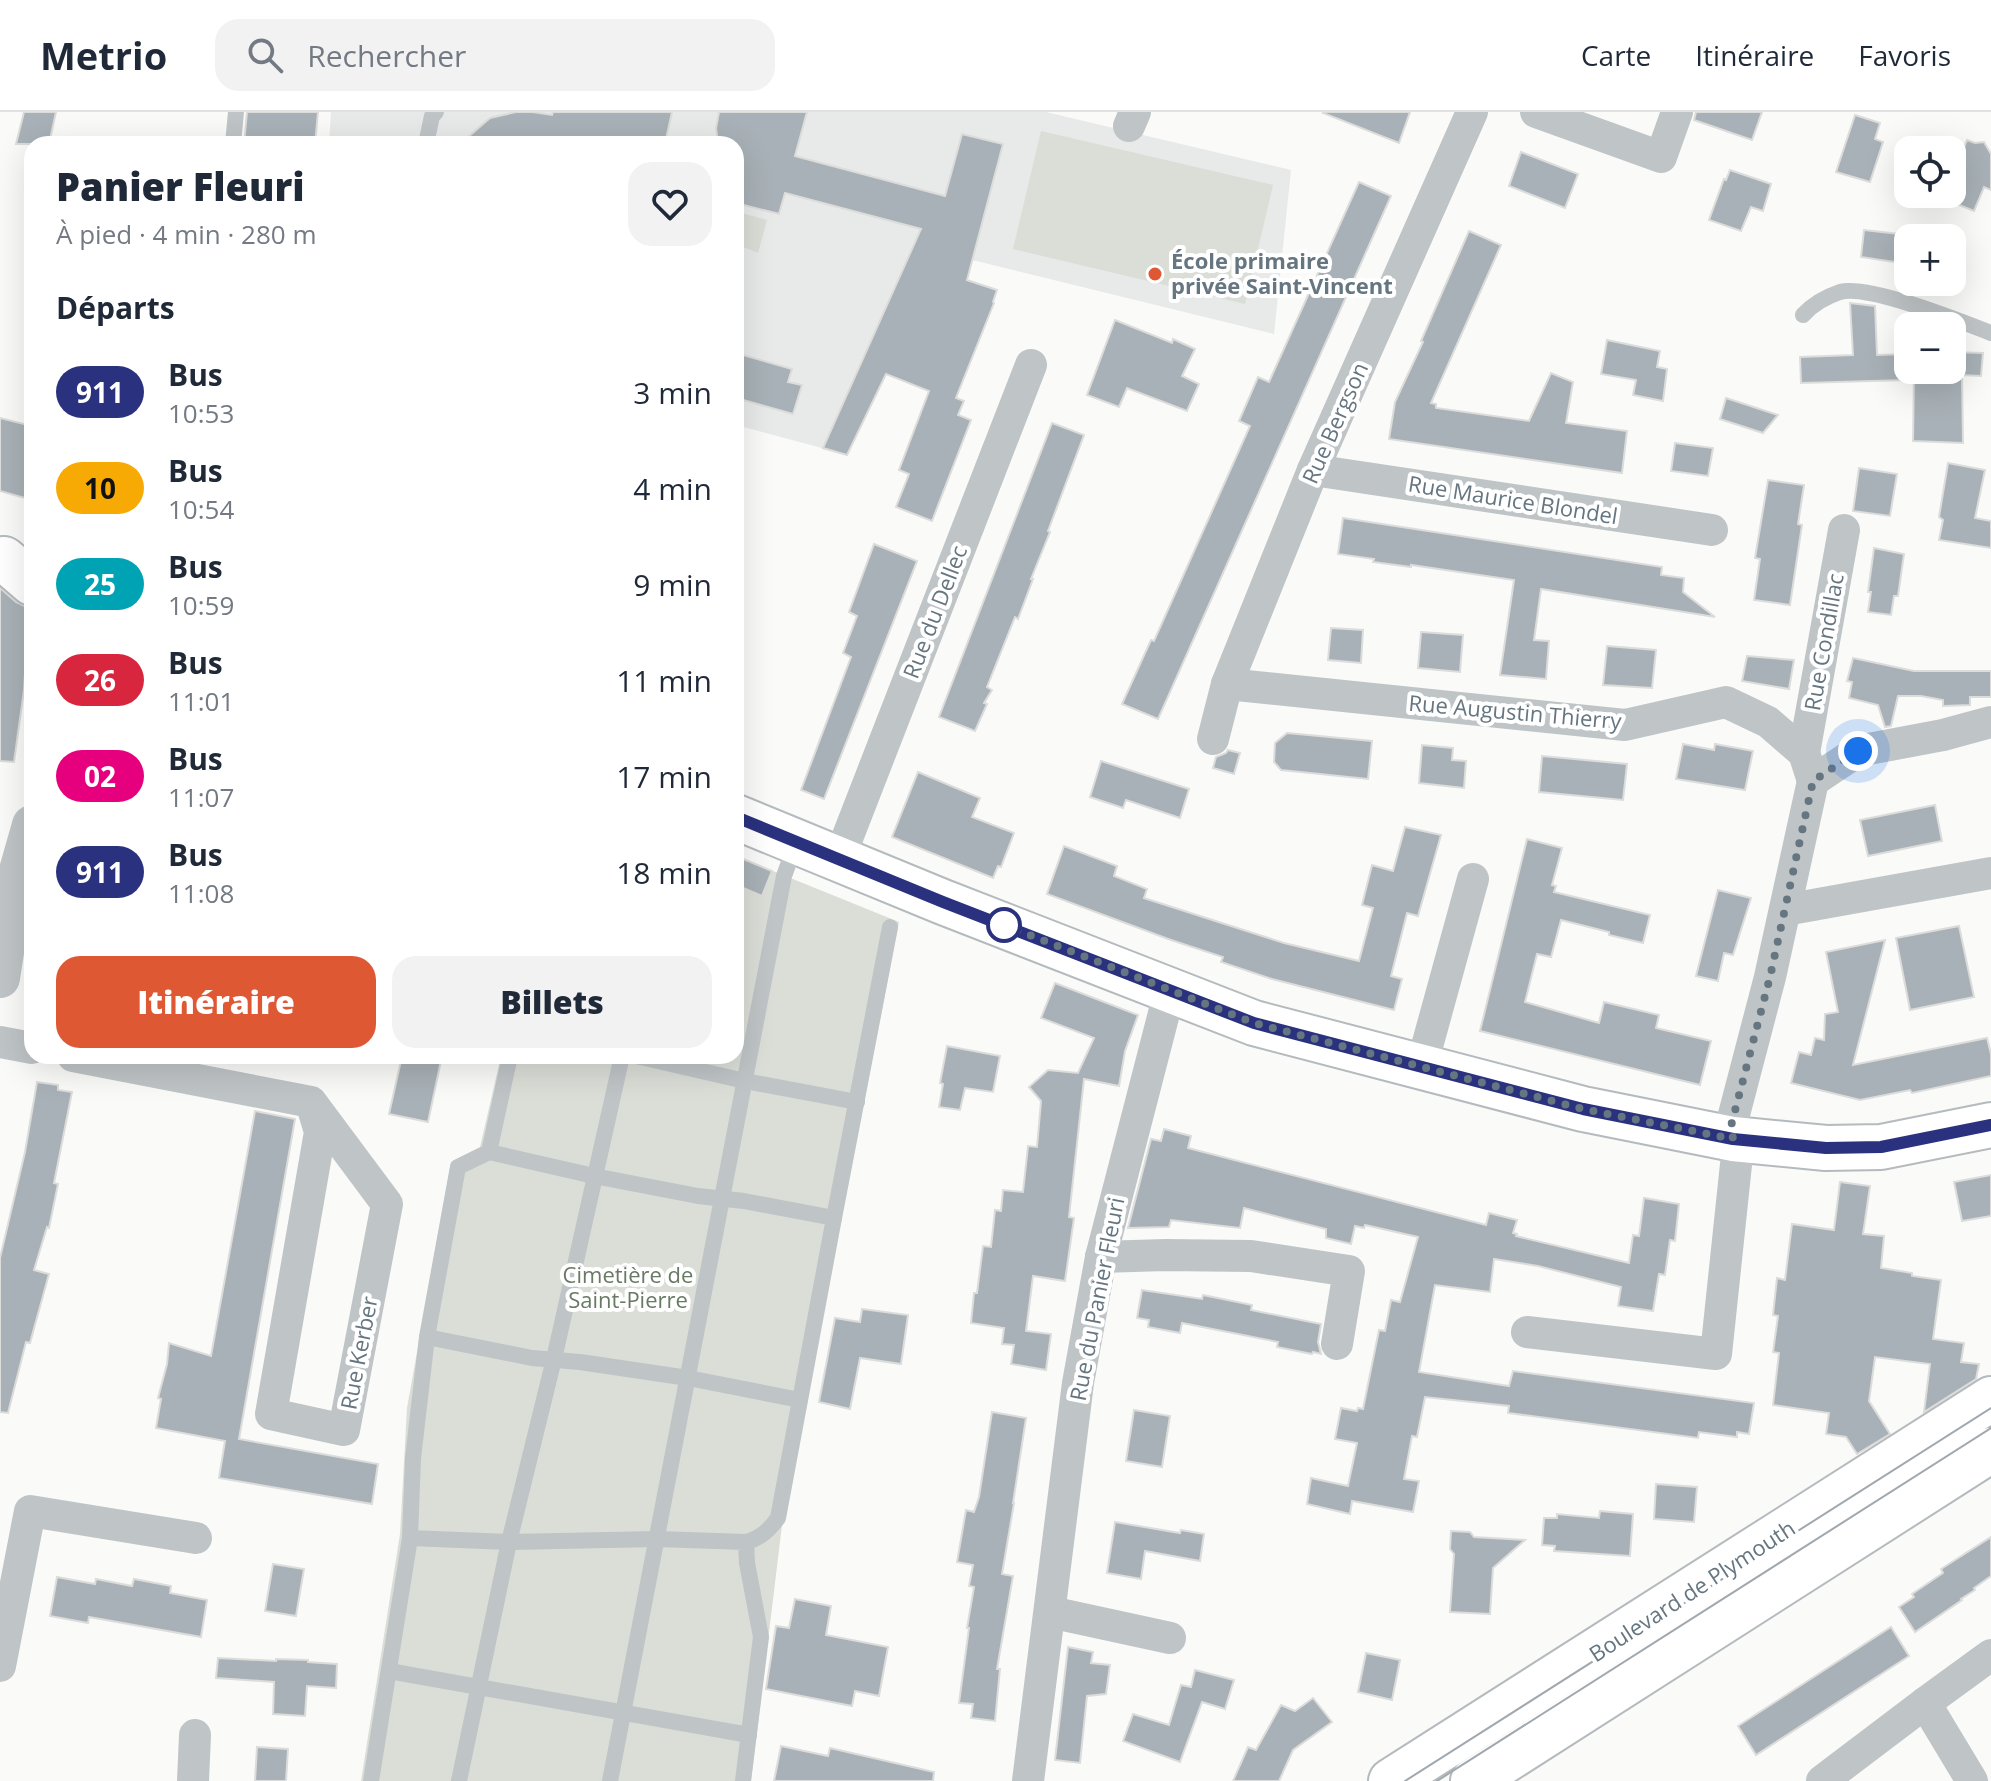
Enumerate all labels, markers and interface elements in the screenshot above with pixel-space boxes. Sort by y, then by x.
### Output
search box [215,19,775,91]
text: Metrio [40,29,167,81]
icon: search [243,33,287,77]
text: Rechercher [307,35,466,76]
text: Carte [1581,36,1651,74]
text: Itinéraire [1695,36,1814,74]
text: Favoris [1858,36,1951,74]
map controls [1894,136,1966,384]
button: locate [1894,136,1966,208]
text: Panier Fleuri [56,160,305,212]
button: heart [628,162,712,246]
text: À pied · 4 min · 280 m [56,216,316,252]
button: + [1894,224,1966,296]
place label: École primaire privée Saint-Vincent [1171,245,1393,300]
marker: École primaire privée Saint-Vincent [1146,265,1164,283]
text: Départs [56,287,175,328]
button: − [1894,312,1966,384]
text: Bus [168,354,223,395]
street label: Rue Bergson [1294,357,1374,488]
text: 3 min [633,372,712,413]
text: 911 [76,373,124,411]
text: 10:53 [168,395,234,431]
text: Bus [168,450,223,491]
text: 4 min [633,468,712,509]
street label: Rue Maurice Blondel [1406,468,1620,530]
text: 10 [84,469,116,507]
text: 10:54 [168,491,234,527]
street label: Rue du Dellec [895,541,973,682]
text: Bus [168,546,223,587]
text: 9 min [633,564,712,605]
text: 25 [84,565,116,603]
street label: Rue Condillac [1796,571,1850,713]
text: 10:59 [168,587,234,623]
text: Bus [168,642,223,683]
text: 11 min [616,660,712,701]
text: 26 [84,661,116,699]
text: 11:01 [168,683,234,719]
street label: Rue Augustin Thierry [1407,687,1624,735]
your location [1838,731,1878,771]
text: Bus [168,738,223,779]
text: 17 min [616,756,712,797]
text: 02 [84,757,116,795]
text: 11:07 [168,779,234,815]
text: Bus [168,834,223,875]
text: 18 min [616,852,712,893]
text: 911 [76,853,124,891]
text: 11:08 [168,875,234,911]
unlabelled marker [987,908,1021,942]
button: Itinéraire [56,956,376,1048]
button: Billets [392,956,712,1048]
street label: Rue du Panier Fleuri [1062,1195,1130,1403]
park label: Cimetière de Saint-Pierre [563,1259,693,1314]
street label: Rue Kerber [332,1294,384,1412]
street label: Boulevard de Plymouth [1583,1512,1800,1668]

